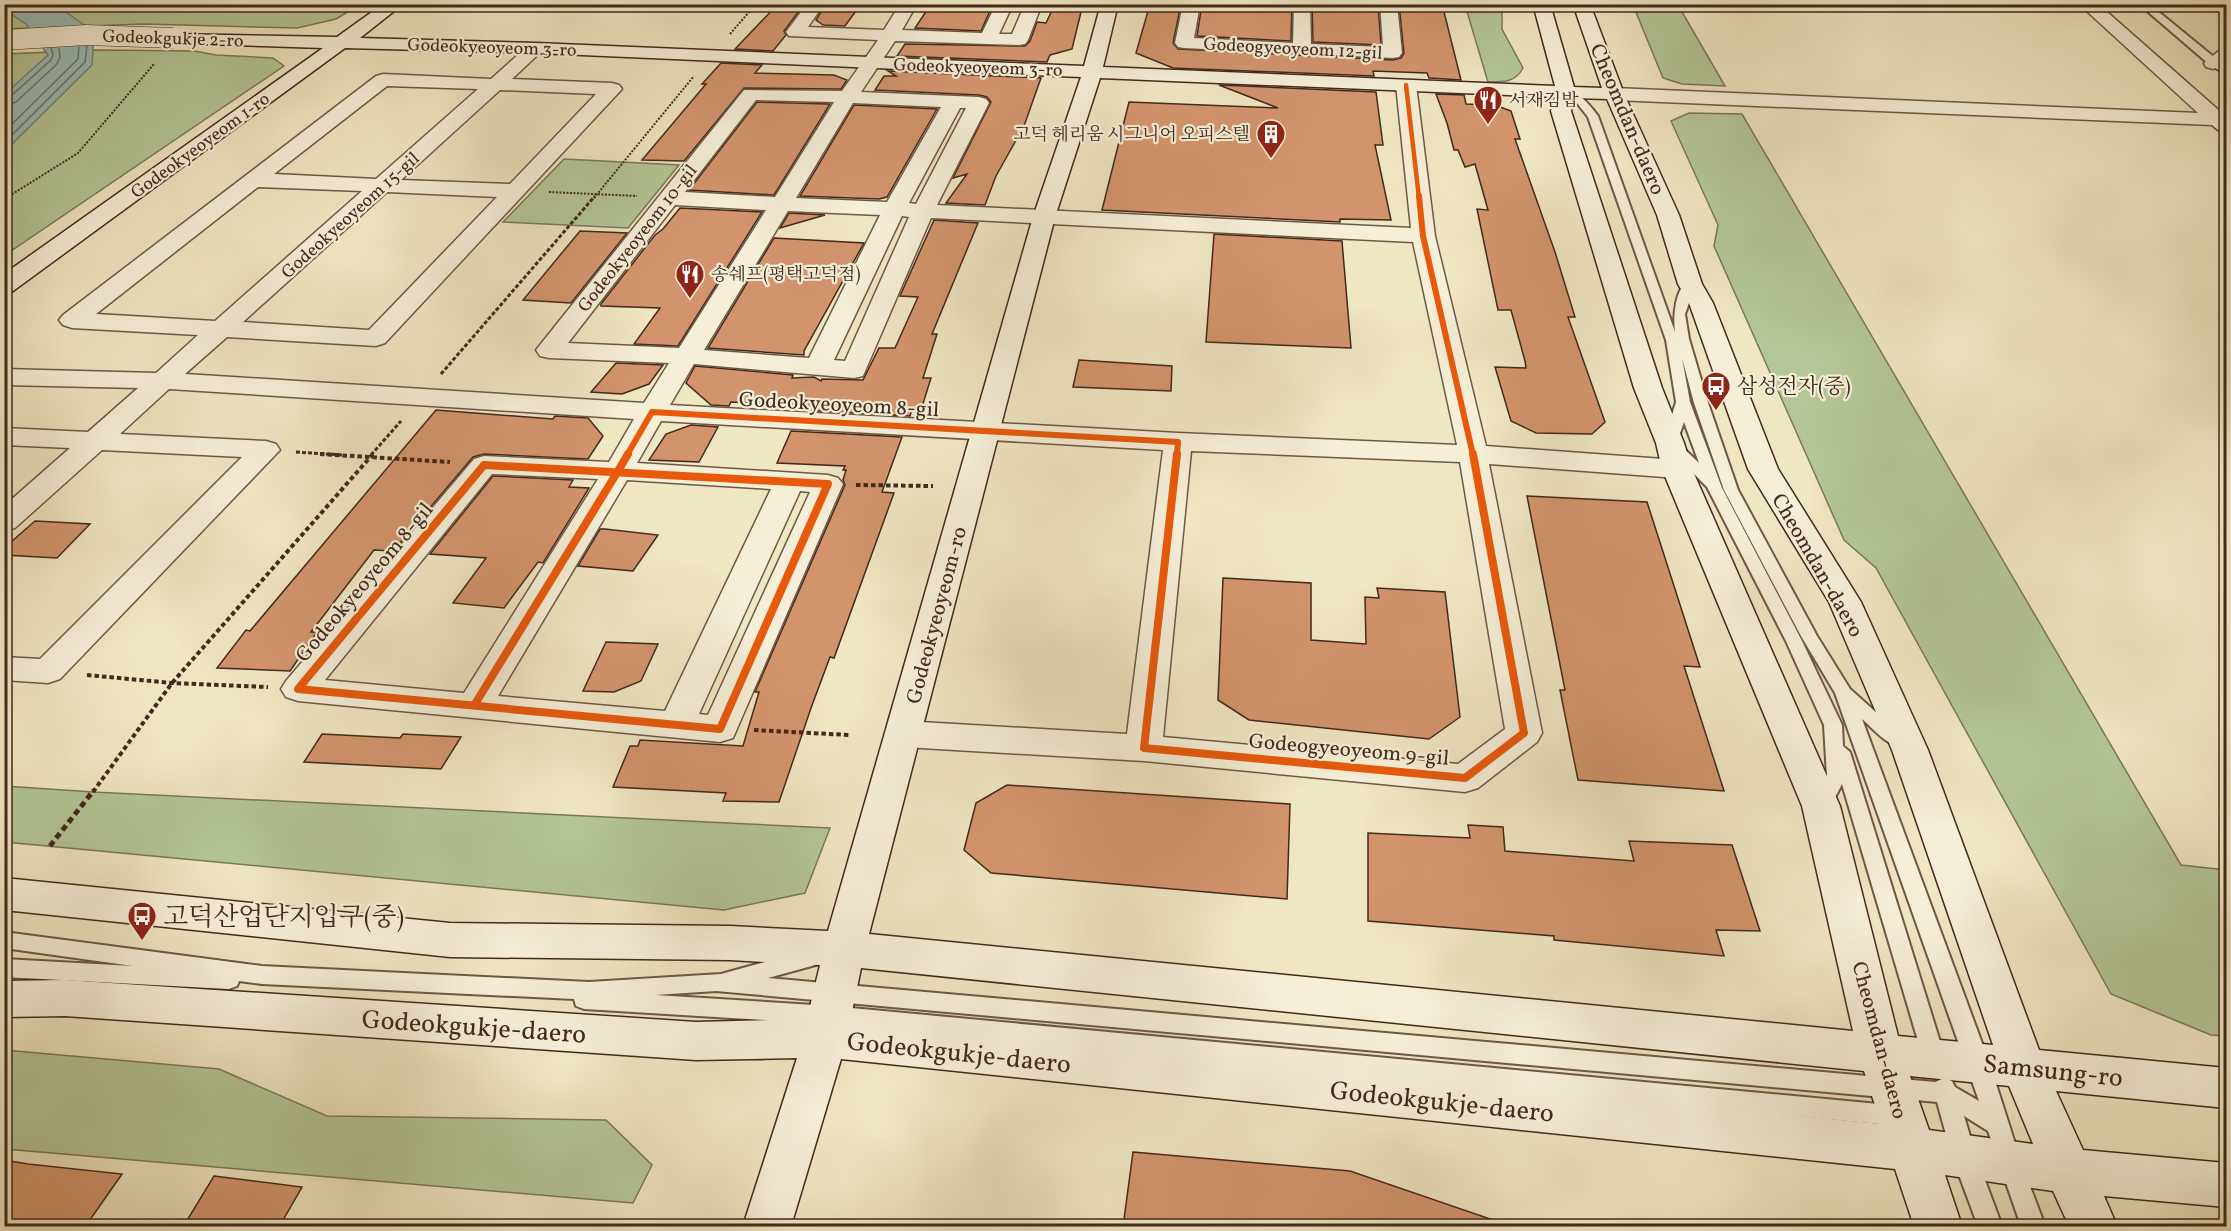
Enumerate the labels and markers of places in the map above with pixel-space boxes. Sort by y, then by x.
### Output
restaurant icon: 서재김밥 [1472,84,1504,126]
place label: 서재김밥 [1509,89,1579,114]
building icon: 고덕 헤리움 시그니어 오피스텔 [1255,118,1287,160]
place label: 고덕 헤리움 시그니어 오피스텔 [1013,123,1250,148]
restaurant icon: 송쉐프(평택고덕점) [674,258,706,300]
place label: 송쉐프(평택고덕점) [711,263,861,288]
bus stop icon: 삼성전자(중) [1700,370,1732,412]
place label: 삼성전자(중) [1737,373,1851,402]
bus stop icon: 고덕산업단지입구(중) [126,900,158,942]
place label: 고덕산업단지입구(중) [163,900,404,936]

